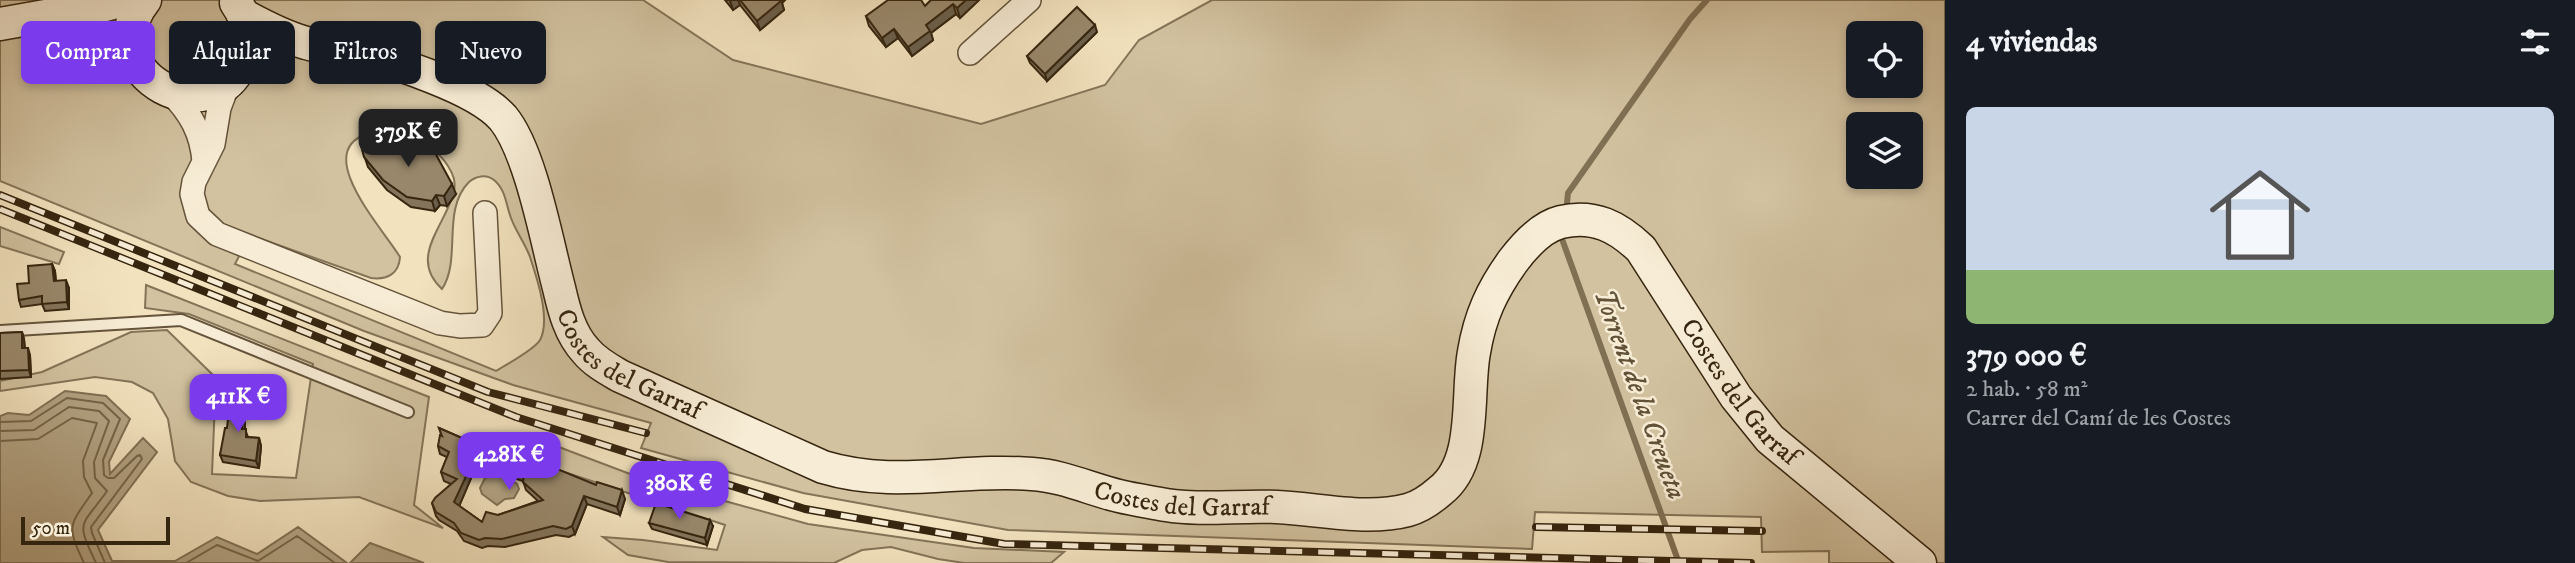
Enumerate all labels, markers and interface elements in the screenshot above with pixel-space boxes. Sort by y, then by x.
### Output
chip: Comprar [21,21,155,84]
chip: Alquilar [169,21,295,84]
chip: Filtros [309,21,421,84]
chip: Nuevo [435,21,546,84]
map controls [1846,21,1923,189]
button: locate [1846,21,1923,98]
icon: filters [2516,23,2554,61]
text: 4 viviendas [1966,24,2097,61]
pin: 379K € [351,110,465,169]
button: layers [1846,112,1923,189]
text: 379K € [375,117,441,146]
icon: home [2197,152,2323,278]
water label: Torrent de la Creueta [1586,284,1694,504]
street label: Costes del Garraf [549,305,711,429]
street label: Costes del Garraf [1673,312,1809,475]
text: 379 000 € [1966,338,2087,375]
pin: 411K € [181,374,295,434]
text: 2 hab. · 58 m² [1966,375,2088,404]
text: 411K € [206,382,270,411]
text: Carrer del Camí de les Costes [1966,404,2231,433]
pin: 428K € [452,433,566,492]
text: 428K € [474,440,544,469]
pin: 380K € [622,462,736,521]
text: 380K € [645,469,713,498]
street label: Costes del Garraf [1090,473,1274,524]
scale bar [21,514,170,546]
text: 50 m [32,517,70,540]

